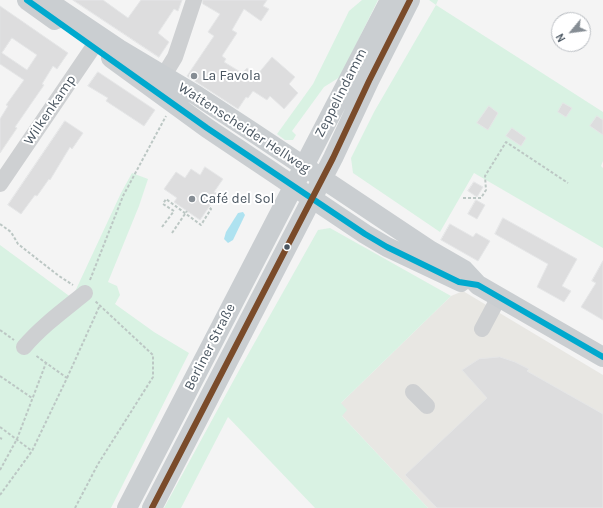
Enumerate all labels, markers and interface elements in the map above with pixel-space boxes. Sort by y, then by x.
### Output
north arrow [551,12,591,52]
text: N [553,31,569,44]
street label: Zeppelindamm [311,46,371,140]
place label: La Favola [202,68,261,84]
marker: La Favola [189,71,199,81]
street label: Wilkenkamp [20,72,80,148]
street label: Wattenscheider Hellweg [175,79,313,177]
place label: Café del Sol [200,191,274,207]
marker: Café del Sol [187,194,197,204]
unlabelled marker [282,242,292,252]
street label: Berliner Straße [181,301,239,393]

